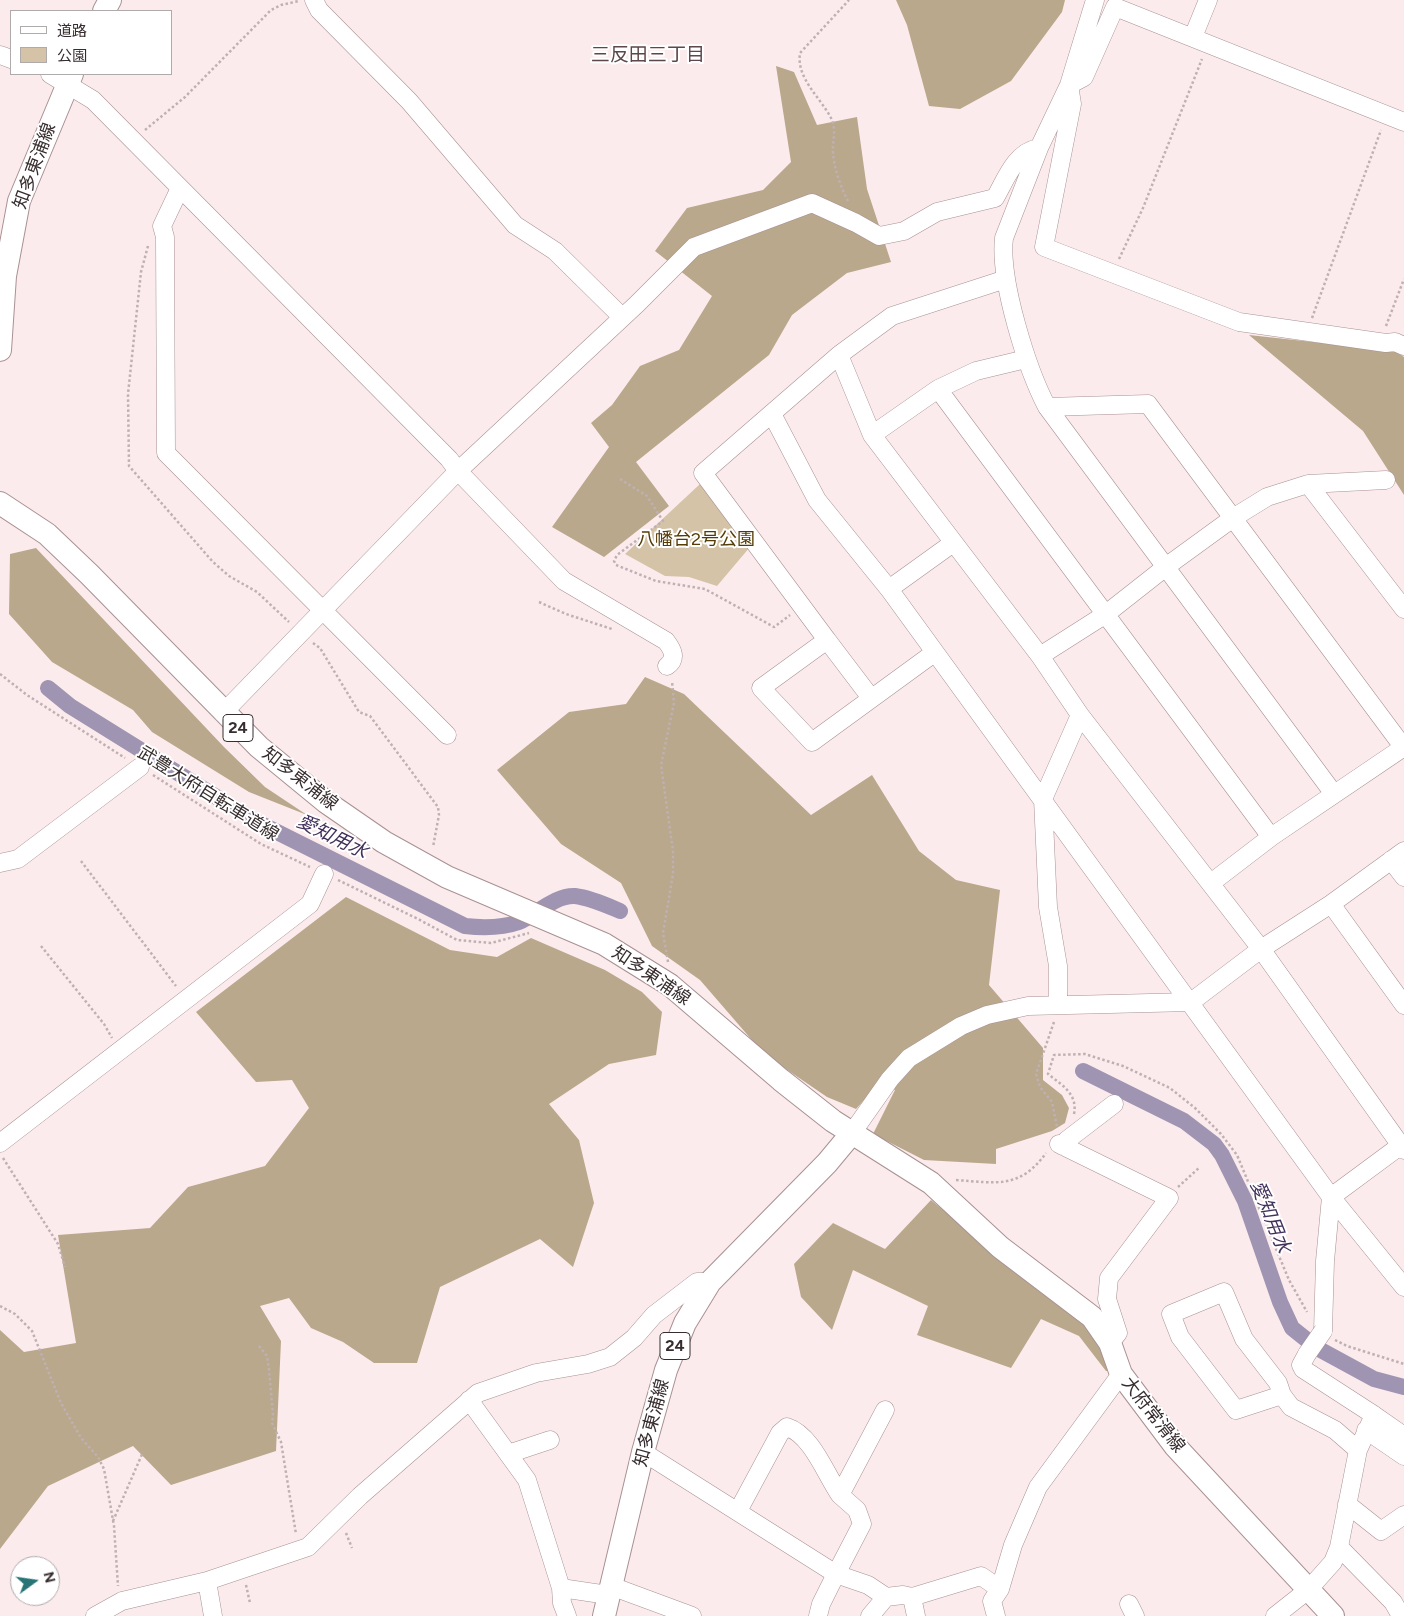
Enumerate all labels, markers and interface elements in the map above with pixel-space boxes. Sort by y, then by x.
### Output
legend [10,10,172,75]
text: 道路 [57,22,87,40]
district label: 三反田三丁目 [591,44,705,66]
text: 公園 [57,47,87,65]
street label: 知多東浦線 [9,120,61,212]
park label: 八幡台2号公園 [637,529,755,551]
road number: 24 [223,714,253,741]
street label: 武豊大府自転車道線 [134,742,282,846]
street label: 知多東浦線 [258,743,342,815]
water label: 愛知用水 [293,810,371,864]
street label: 知多東浦線 [608,942,694,1010]
water label: 愛知用水 [1245,1177,1295,1257]
road number: 24 [660,1332,690,1360]
street label: 大府常滑線 [1117,1373,1189,1457]
street label: 知多東浦線 [630,1377,674,1469]
north arrow [10,1556,60,1606]
text: N [40,1570,59,1585]

